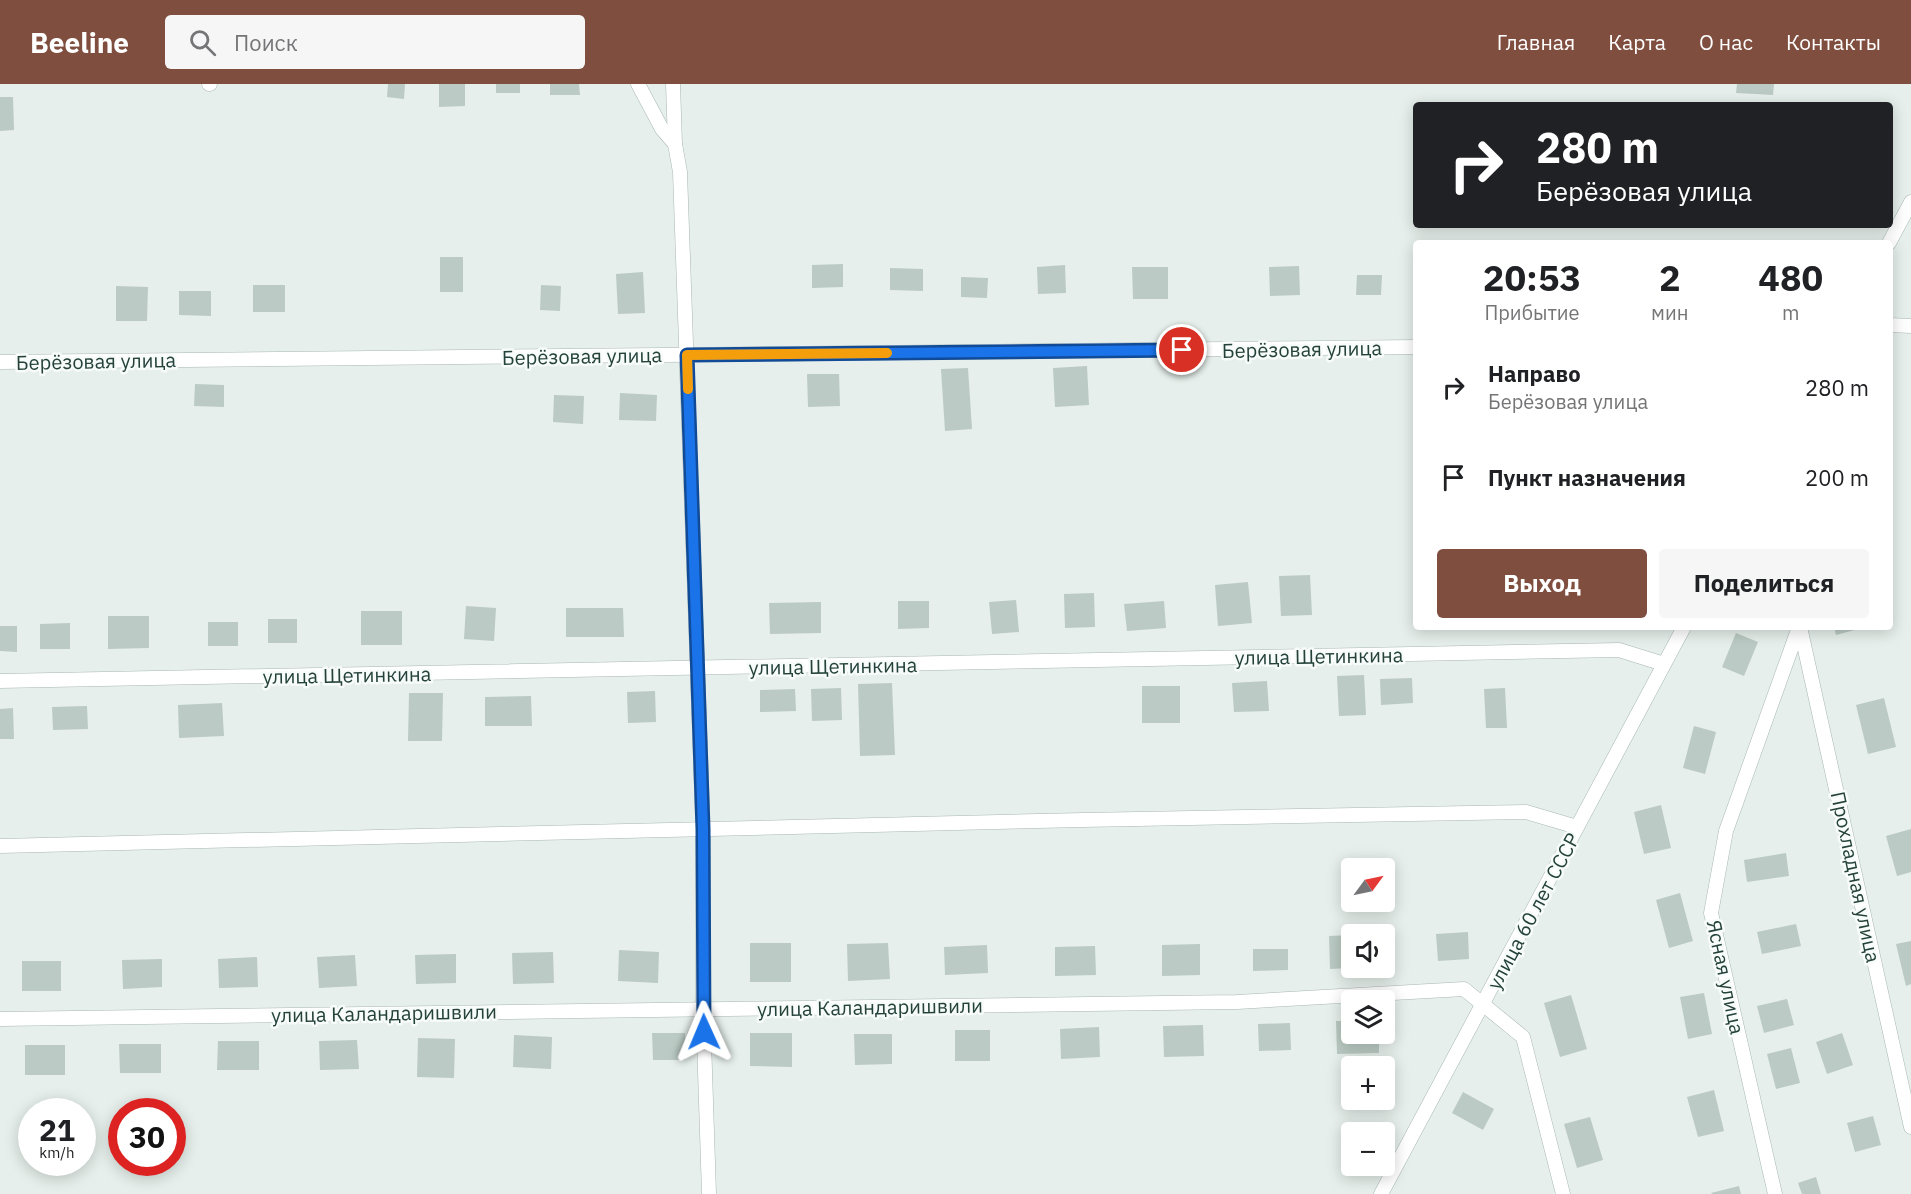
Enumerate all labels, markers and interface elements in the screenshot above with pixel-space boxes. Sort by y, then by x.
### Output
search box [165,15,585,69]
text: Beeline [30,24,129,61]
icon: search [186,26,219,59]
text: Поиск [234,28,298,57]
text: Главная [1497,28,1575,56]
text: Карта [1608,28,1666,56]
text: О нас [1699,28,1753,56]
text: Контакты [1786,28,1881,56]
text: 280 m [1536,120,1659,175]
icon: right [1437,126,1515,204]
text: Берёзовая улица [1536,173,1752,208]
text: 20:53 [1483,254,1581,301]
text: 2 [1659,254,1681,301]
text: 480 [1758,254,1823,301]
text: Прибытие [1484,299,1580,326]
text: мин [1651,299,1688,326]
text: m [1782,299,1799,326]
pin [1156,324,1207,375]
icon: arrive [1165,333,1198,366]
street label: Берёзовая улица [1222,334,1383,364]
street label: Берёзовая улица [502,341,663,371]
street label: Берёзовая улица [16,346,177,376]
text: Направо [1488,359,1581,388]
icon: right [1437,371,1470,404]
text: 280 m [1805,373,1869,402]
text: Берёзовая улица [1488,388,1648,415]
icon: arrive [1437,461,1470,494]
text: Пункт назначения [1488,463,1686,492]
text: 200 m [1805,463,1869,492]
button: Выход [1437,549,1647,618]
button: Поделиться [1659,549,1869,618]
street label: улица Щетинкина [1234,641,1404,671]
street label: улица Щетинкина [748,651,918,681]
street label: улица Щетинкина [262,660,432,690]
street label: Прохладная улица [1825,789,1887,965]
street label: улица 60 лет СССР [1480,828,1586,994]
north arrow [1341,858,1395,912]
map controls [1341,858,1395,1176]
street label: Ясная улица [1701,917,1751,1037]
button: sound [1341,924,1395,978]
button: layers [1341,990,1395,1044]
street label: улица Каландаришвили [757,992,983,1022]
street label: улица Каландаришвили [271,998,497,1028]
position arrow [672,1000,736,1064]
button: + [1341,1056,1395,1110]
speed limit sign: 30 [108,1098,186,1176]
text: 21 [39,1110,75,1149]
button: − [1341,1122,1395,1176]
text: km/h [39,1143,75,1162]

